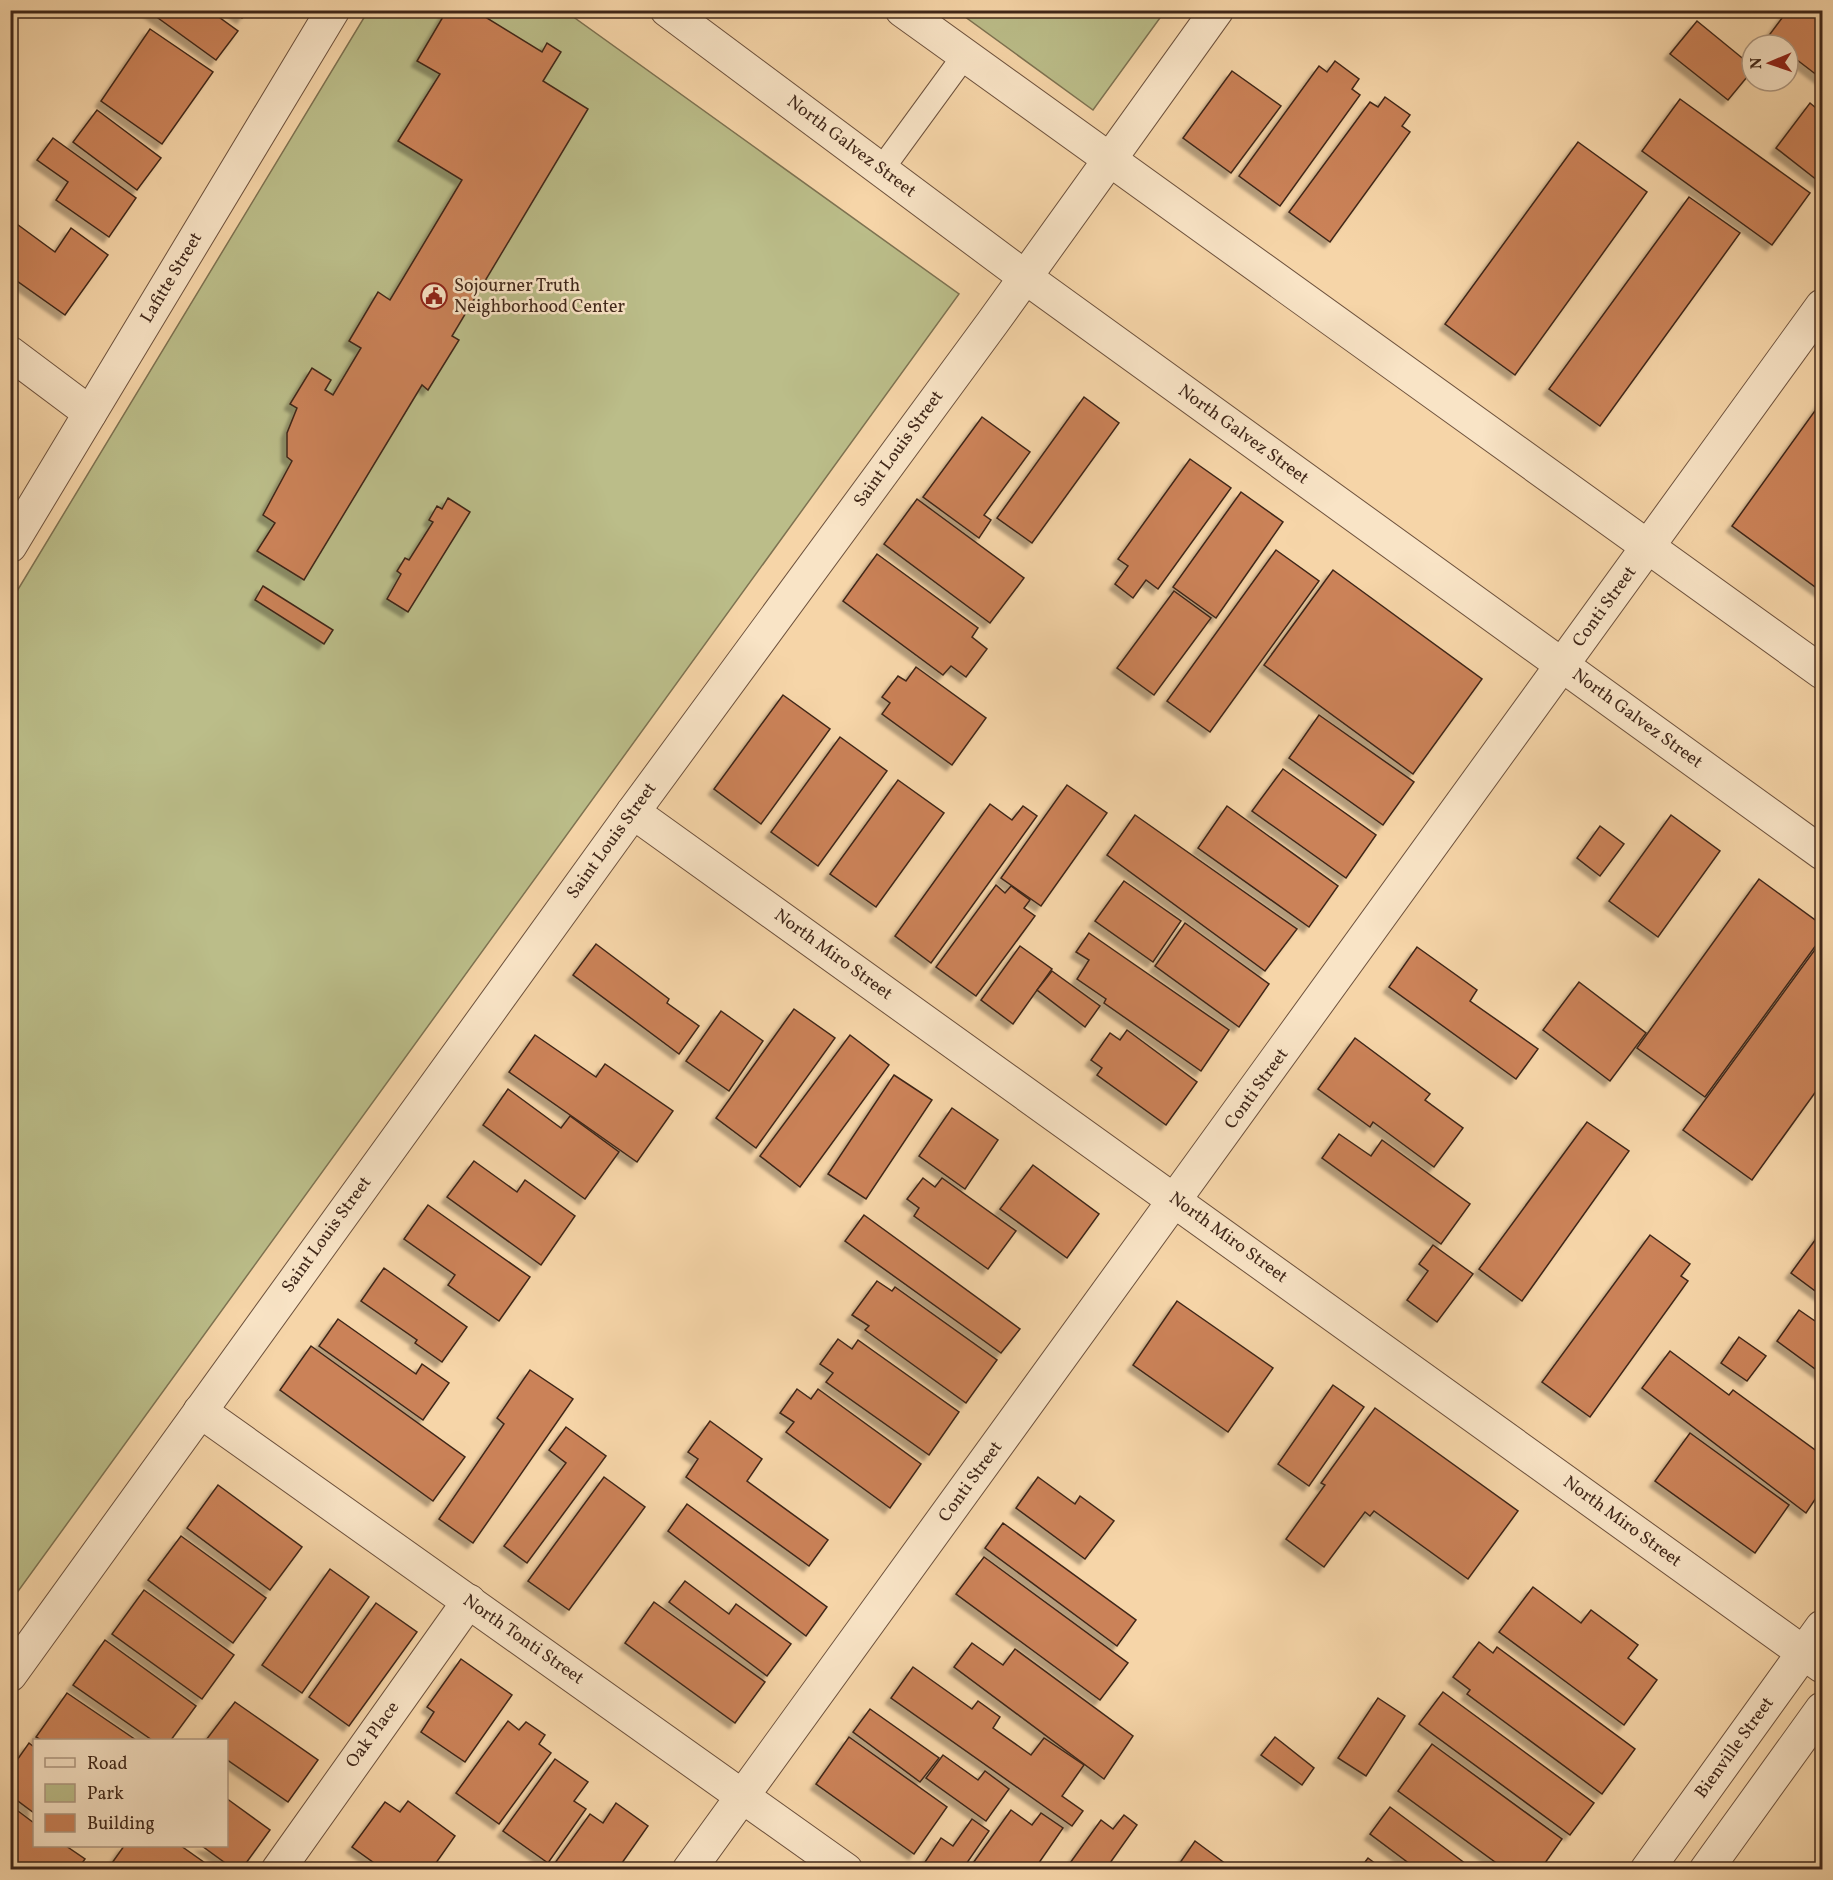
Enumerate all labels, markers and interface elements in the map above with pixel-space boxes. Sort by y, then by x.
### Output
north arrow [1740,33,1800,93]
text: N [1746,57,1768,70]
street label: North Galvez Street [781,90,921,204]
street label: Lafitte Street [135,228,209,328]
place label: Sojourner Truth Neighborhood Center [454,274,626,320]
public building icon: Sojourner Truth Neighborhood Center [419,281,449,311]
street label: North Galvez Street [1172,379,1314,491]
street label: Saint Louis Street [848,386,950,512]
street label: Conti Street [1567,561,1643,653]
street label: North Galvez Street [1566,663,1708,775]
street label: Saint Louis Street [561,778,663,904]
street label: North Miro Street [769,903,897,1007]
street label: Conti Street [1219,1043,1295,1135]
street label: Saint Louis Street [276,1172,378,1298]
street label: North Miro Street [1164,1186,1292,1290]
street label: Conti Street [933,1436,1009,1528]
street label: North Miro Street [1558,1470,1686,1574]
street label: North Tonti Street [457,1589,589,1691]
street label: Bienville Street [1690,1692,1780,1804]
street label: Oak Place [340,1697,406,1773]
legend [33,1739,228,1847]
text: Road [87,1752,128,1777]
text: Park [87,1782,124,1807]
text: Building [87,1812,155,1837]

